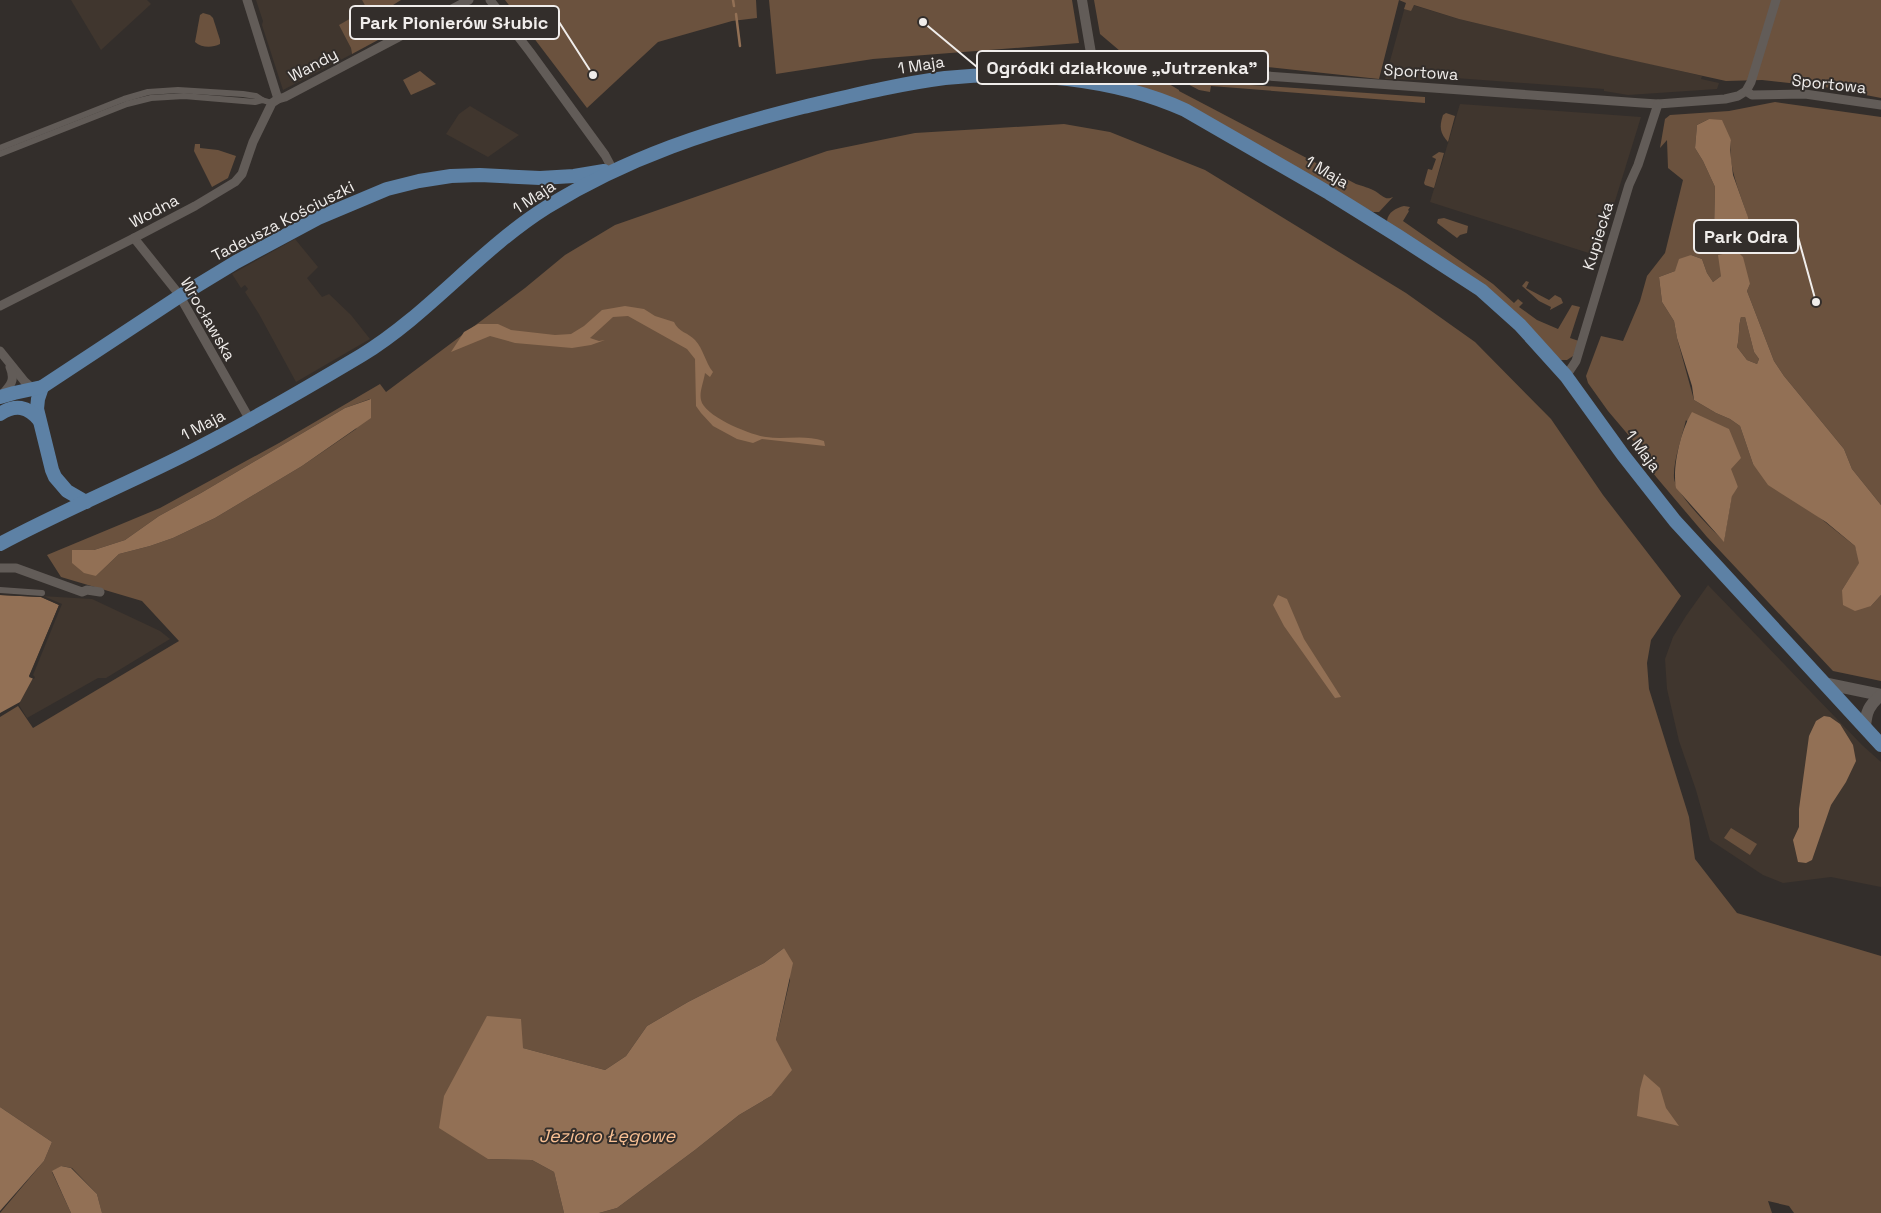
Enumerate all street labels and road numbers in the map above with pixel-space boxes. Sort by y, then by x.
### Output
street label: Wandy [285,43,341,87]
street label: 1 Maja [896,51,946,79]
street label: Sportowa [1383,59,1459,85]
street label: Sportowa [1791,70,1867,98]
street label: 1 Maja [1301,151,1353,193]
street label: 1 Maja [509,175,559,219]
street label: Tadeusza Kościuszki [208,176,358,266]
street label: Wodna [126,189,182,233]
street label: Kupiecka [1578,199,1618,273]
street label: Wrocławska [176,274,240,364]
street label: 1 Maja [177,405,229,445]
street label: 1 Maja [1620,426,1666,476]

